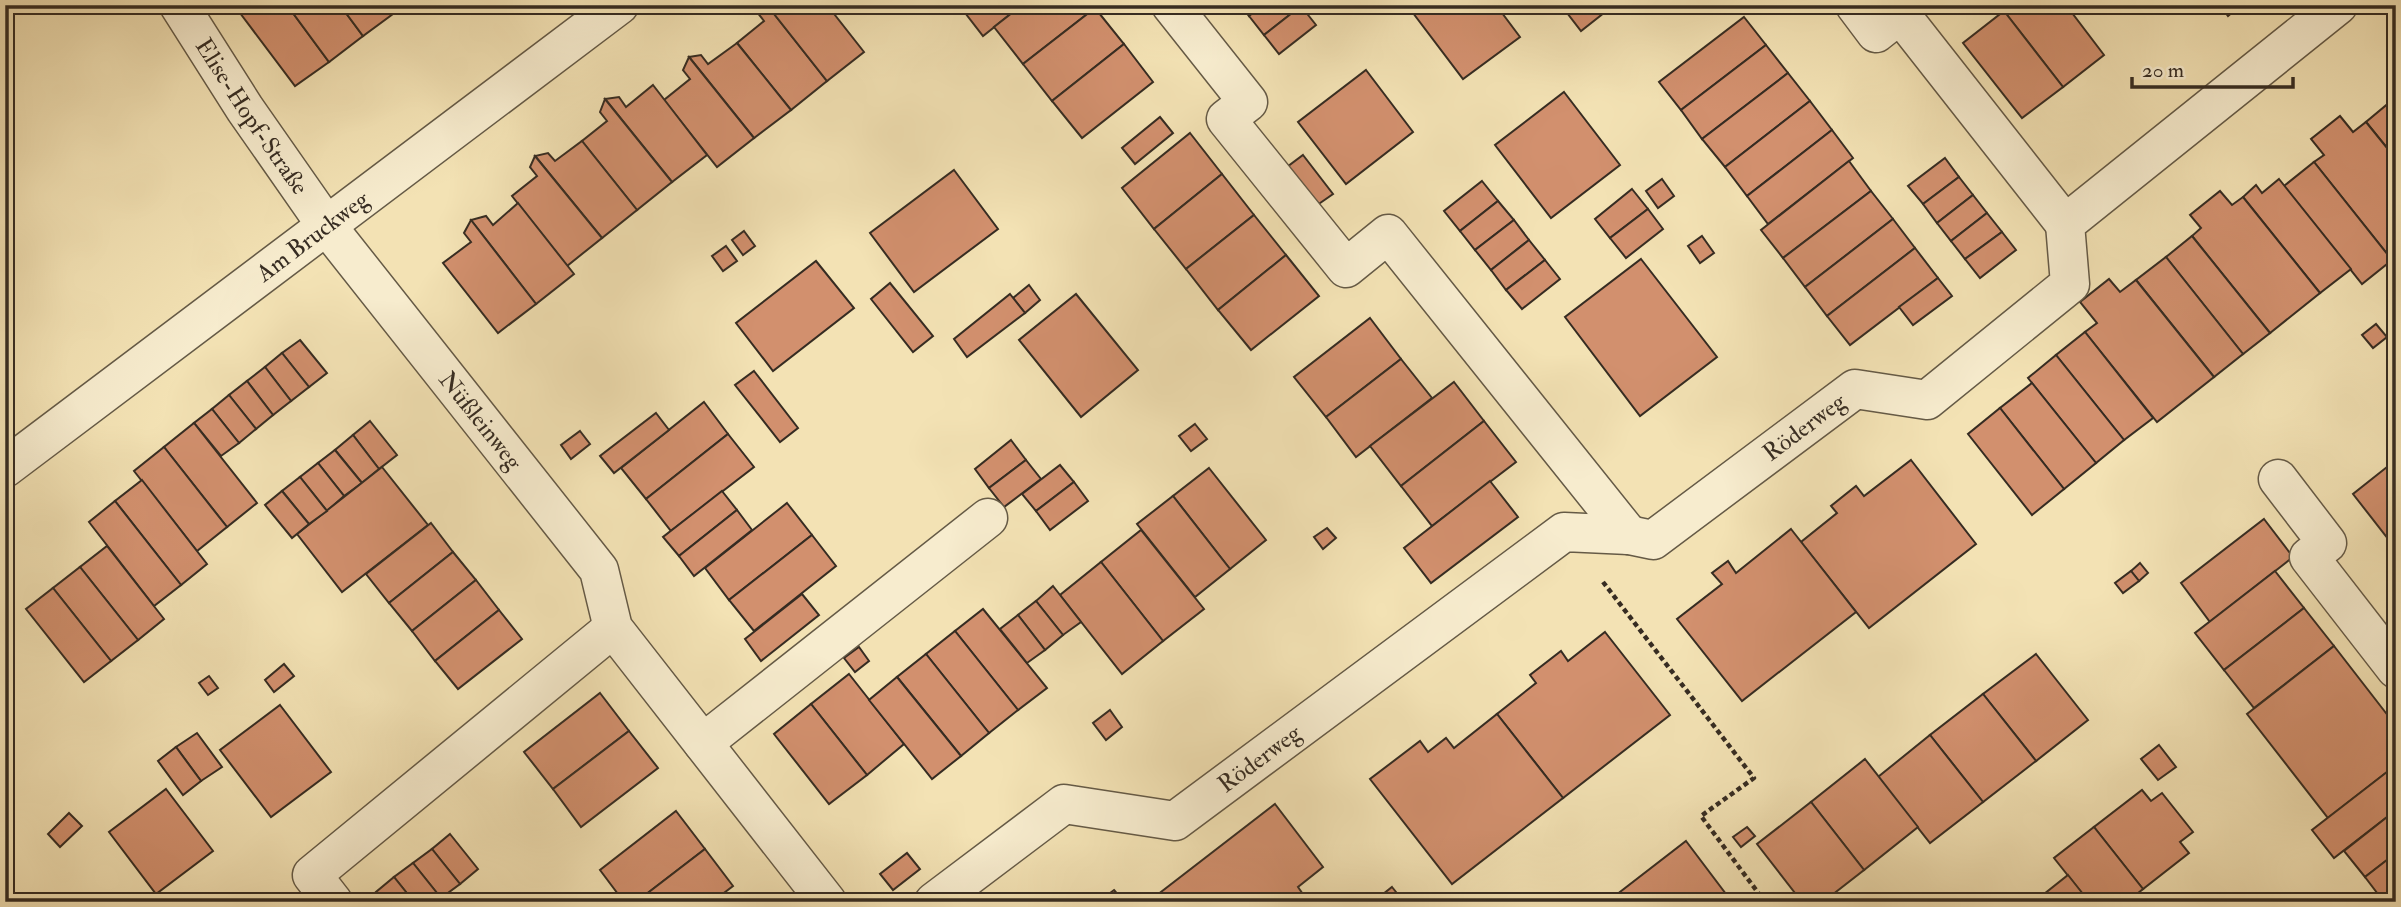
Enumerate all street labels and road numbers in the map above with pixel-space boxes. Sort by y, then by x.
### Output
street label: Elise-Hopf-Straße [188,32,315,201]
street label: Am Bruckweg [249,183,376,289]
street label: Nüßleinweg [432,365,530,477]
street label: Röderweg [1757,385,1853,468]
street label: Röderweg [1212,717,1308,799]

